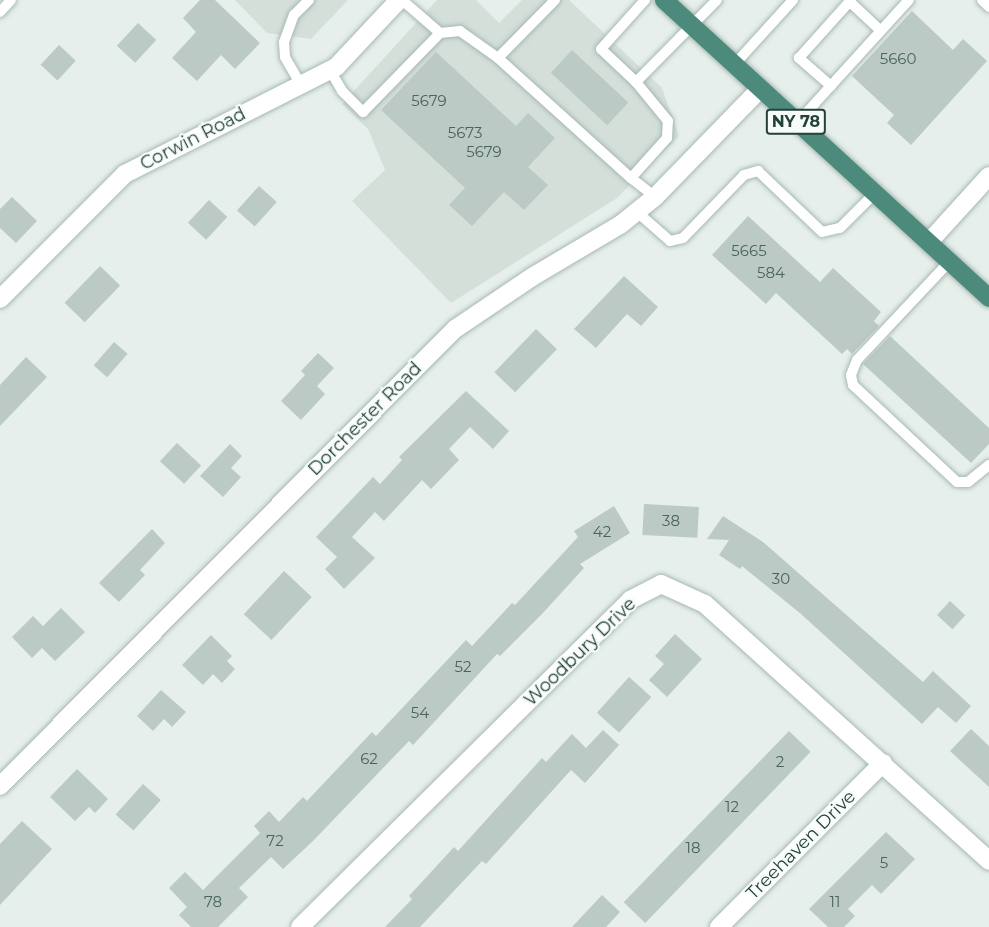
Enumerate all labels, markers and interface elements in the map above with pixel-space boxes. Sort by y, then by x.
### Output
house number: 5660 [880,50,916,68]
house number: 5679 [411,92,447,110]
street label: Corwin Road [137,103,249,175]
road number: NY 78 [764,109,828,135]
house number: 5673 [448,124,482,142]
house number: 5679 [466,143,502,161]
house number: 5665 [731,242,767,260]
house number: 584 [757,264,785,282]
street label: Dorchester Road [304,358,426,480]
house number: 38 [662,512,680,530]
house number: 42 [593,523,611,541]
house number: 30 [772,570,790,588]
street label: Woodbury Drive [520,593,640,711]
house number: 52 [455,658,471,676]
house number: 54 [411,704,429,722]
house number: 62 [360,750,378,768]
house number: 2 [776,753,784,771]
street label: Treehaven Drive [742,786,860,904]
house number: 12 [725,798,739,816]
house number: 72 [266,832,284,850]
house number: 18 [686,839,700,857]
house number: 5 [880,854,888,872]
house number: 78 [204,893,222,911]
house number: 11 [830,893,840,911]

